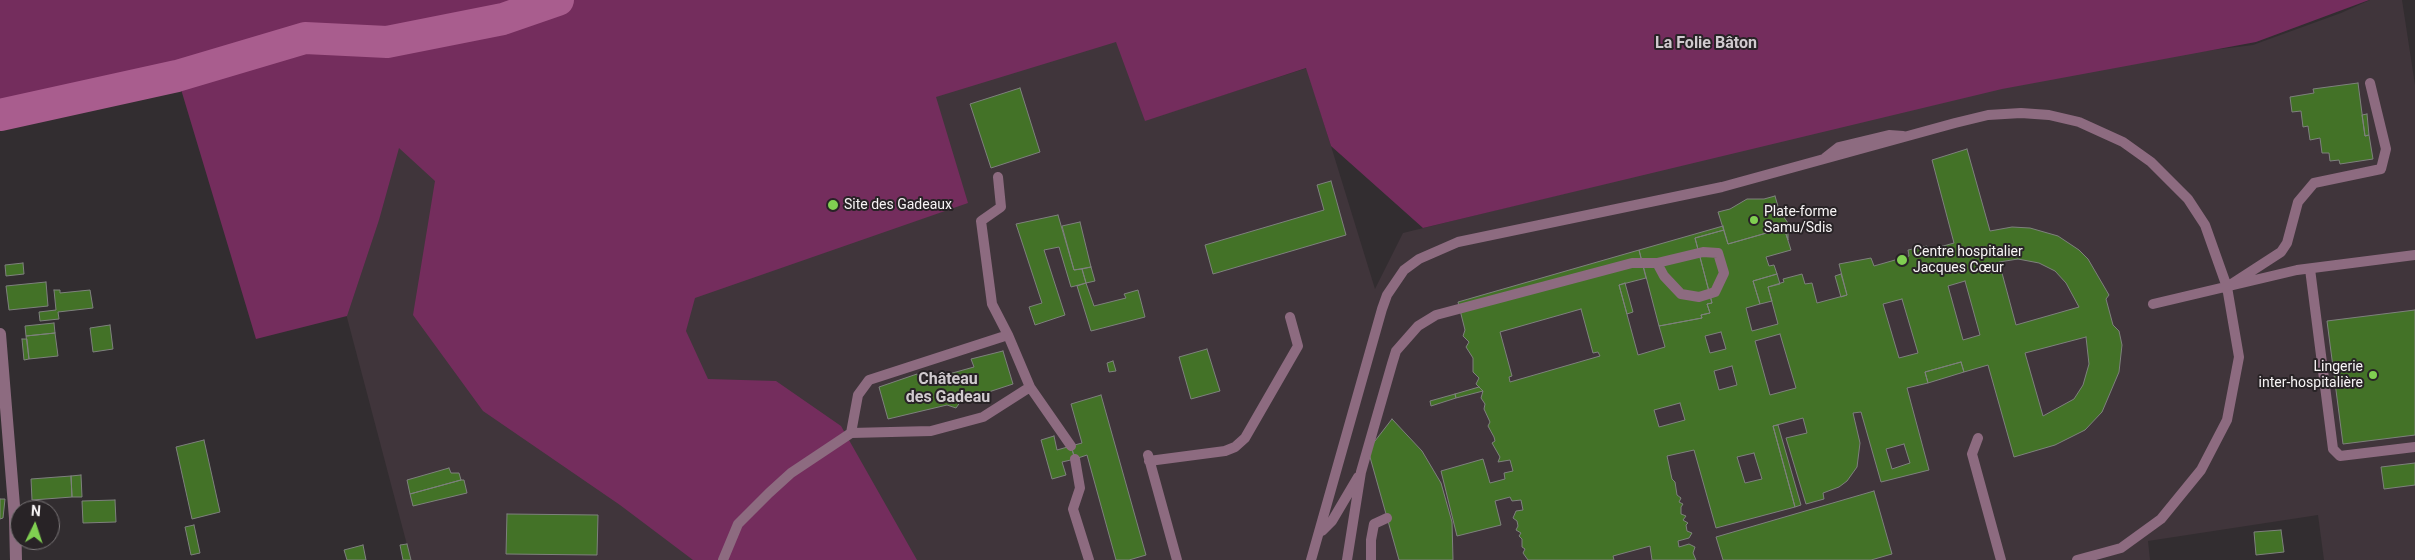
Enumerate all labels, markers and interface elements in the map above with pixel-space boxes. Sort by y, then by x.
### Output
district label: La Folie Bâton [1655,34,1757,54]
place label: Site des Gadeaux [844,197,952,213]
marker: Site des Gadeaux [826,198,840,212]
place label: Plate-forme Samu/Sdis [1764,204,1837,236]
marker: Plate-forme Samu/Sdis [1748,214,1760,226]
place label: Centre hospitalier Jacques Cœur [1913,244,2023,276]
marker: Centre hospitalier Jacques Cœur [1895,253,1909,267]
place label: Lingerie inter-hospitalière [2259,359,2363,392]
marker: Lingerie inter-hospitalière [2367,369,2379,381]
district label: Château des Gadeau [906,370,990,408]
north arrow [10,500,60,550]
text: N [30,503,41,519]

